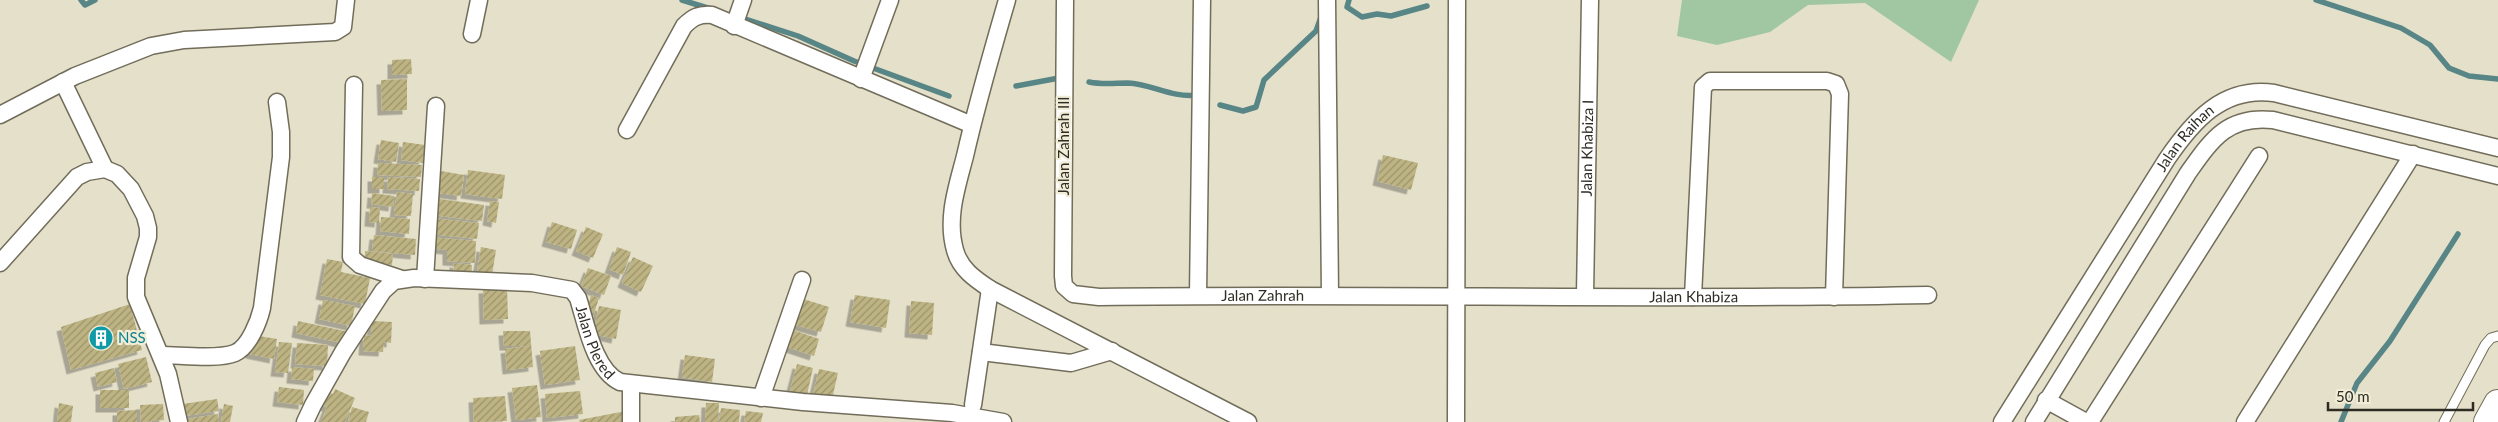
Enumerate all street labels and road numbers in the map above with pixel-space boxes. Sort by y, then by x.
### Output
street label: Jalan Zahrah III [1054,96,1072,196]
street label: Jalan Khabiza I [1577,99,1596,197]
street label: Jalan Raihan [2152,100,2217,174]
street label: Jalan Zahrah [1221,286,1304,304]
street label: Jalan Khabiza [1649,287,1738,305]
street label: Jalan Plered [573,303,619,383]

